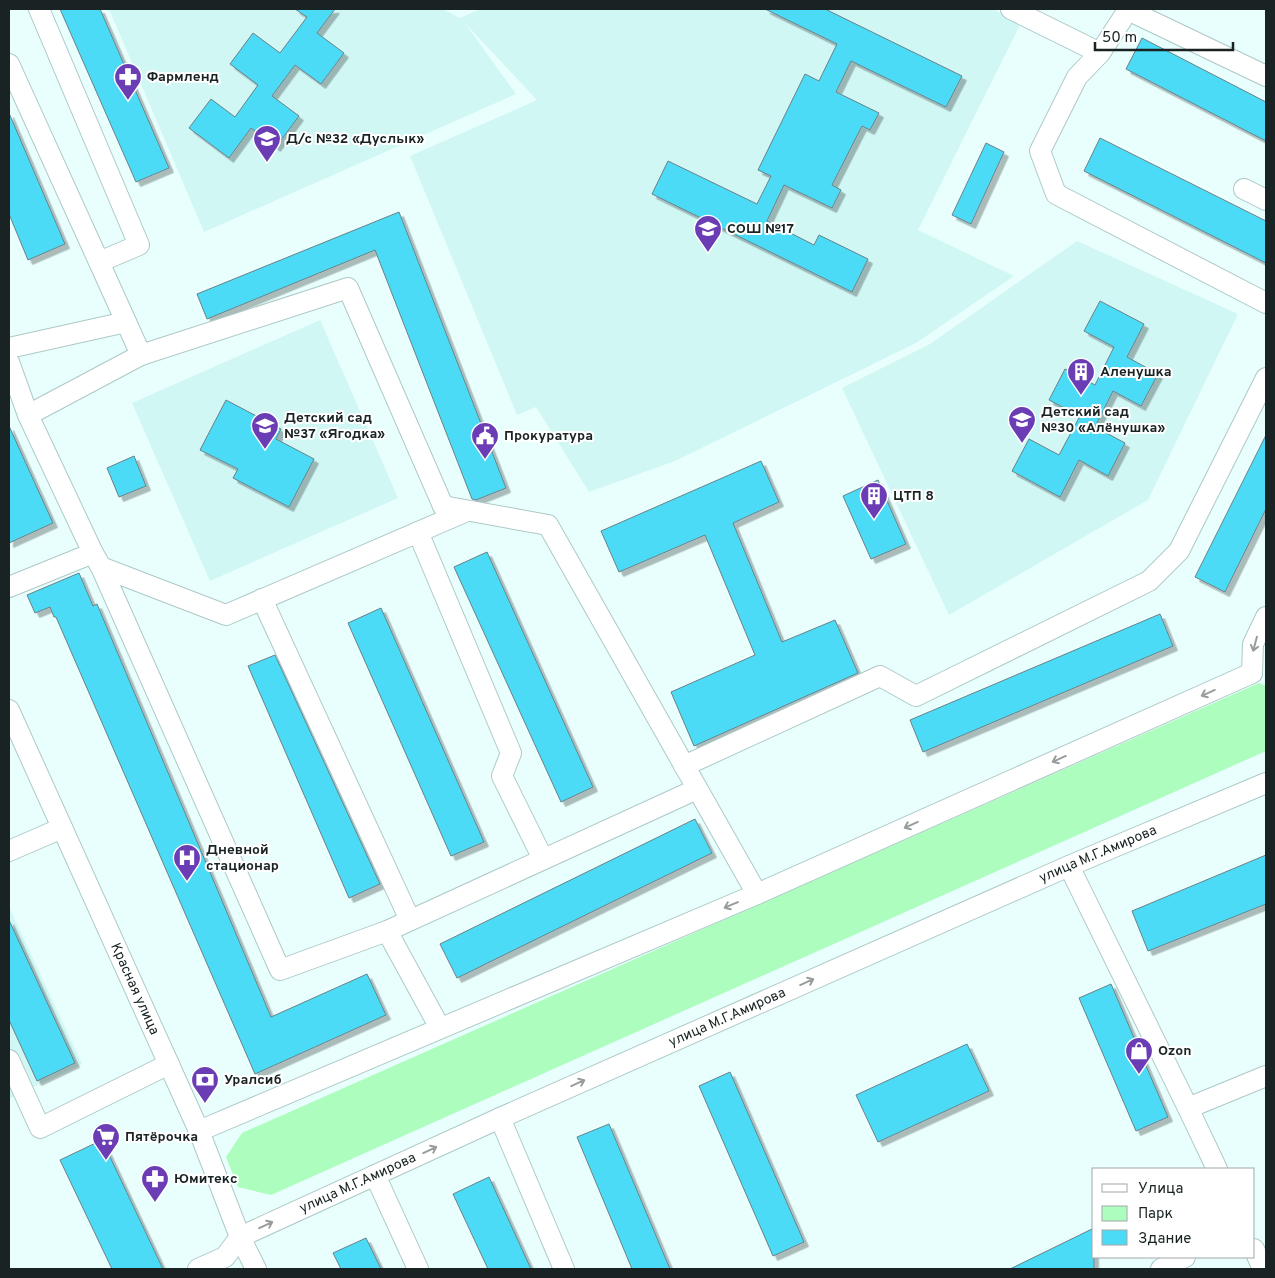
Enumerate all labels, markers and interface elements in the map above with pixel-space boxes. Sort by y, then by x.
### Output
scale bar [1095,20,1232,52]
text: 50 m [1102,29,1137,48]
pharmacy icon: Фармленд [113,62,143,101]
place label: Фармленд [147,69,219,86]
school or university icon: Д/с №32 «Дуслык» [252,124,282,163]
place label: Д/с №32 «Дуслык» [286,131,424,148]
school or university icon: СОШ №17 [693,214,723,253]
place label: СОШ №17 [727,221,794,238]
building icon: Аленушка [1066,357,1096,396]
place label: Аленушка [1100,364,1172,381]
place label: Детский сад №30 «Алёнушка» [1041,404,1165,437]
school or university icon: Детский сад №30 «Алёнушка» [1007,405,1037,444]
place label: Детский сад №37 «Ягодка» [284,410,385,443]
school or university icon: Детский сад №37 «Ягодка» [250,411,280,450]
public building icon: Прокуратура [470,421,500,460]
place label: Прокуратура [504,428,593,445]
building icon: ЦТП 8 [859,481,889,520]
place label: ЦТП 8 [893,488,934,505]
one-way arrow [1250,636,1259,652]
one-way arrow [1201,688,1216,698]
one-way arrow [1052,754,1067,764]
one-way arrow [904,821,919,830]
street label: улица М.Г.Амирова [1036,822,1159,887]
place label: Дневной стационар [206,842,279,875]
hospital icon: Дневной стационар [172,843,202,882]
one-way arrow [723,901,739,910]
street label: Красная улица [107,940,163,1038]
one-way arrow [799,976,814,986]
street label: улица М.Г.Амирова [666,984,788,1051]
shop icon: Ozon [1124,1036,1154,1075]
place label: Ozon [1158,1043,1191,1060]
bank icon: Уралсиб [190,1065,220,1104]
place label: Уралсиб [224,1072,282,1089]
one-way arrow [570,1077,585,1087]
supermarket icon: Пятёрочка [91,1122,121,1161]
place label: Пятёрочка [125,1129,198,1146]
one-way arrow [422,1144,437,1154]
street label: улица М.Г.Амирова [297,1149,419,1217]
pharmacy icon: Юмитекс [140,1164,170,1203]
legend [1092,1168,1255,1258]
place label: Юмитекс [174,1171,238,1188]
text: Улица [1138,1180,1183,1199]
text: Парк [1138,1205,1173,1224]
one-way arrow [258,1219,273,1229]
text: Здание [1138,1230,1191,1249]

